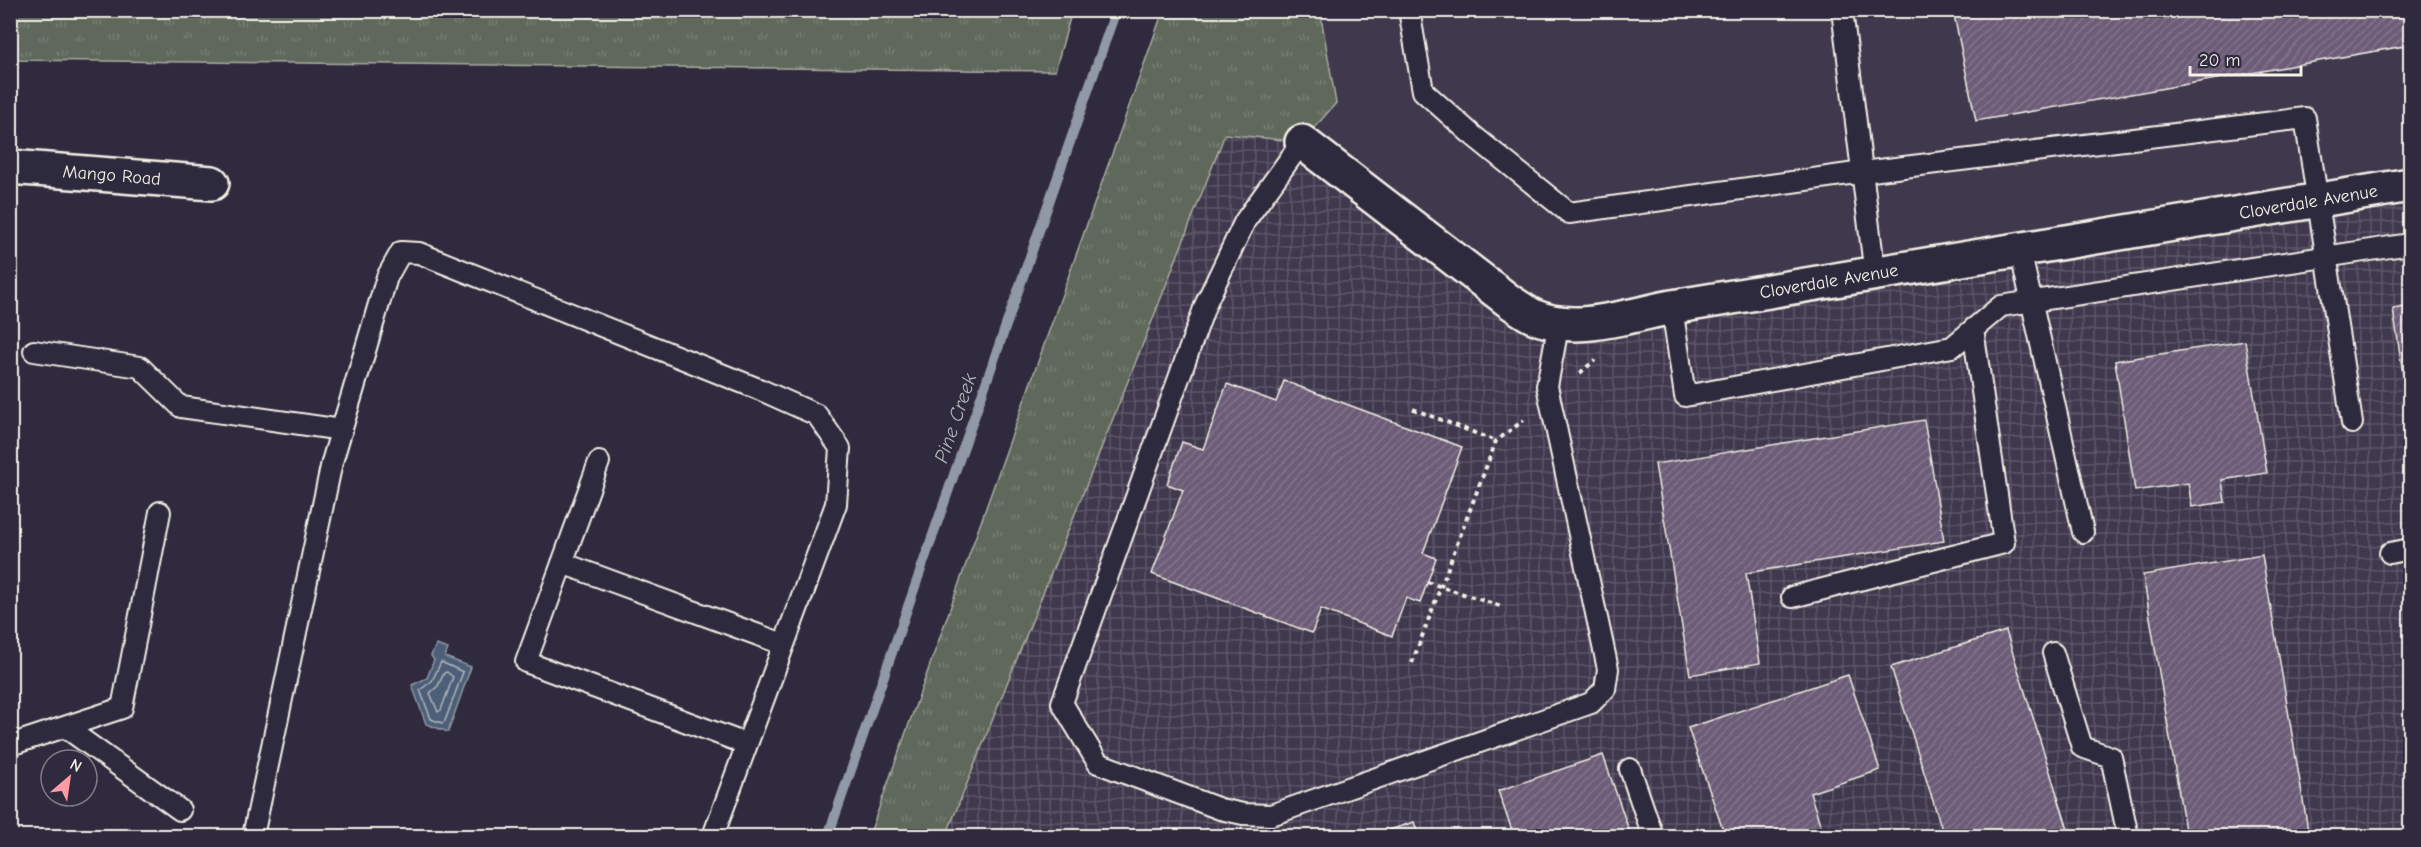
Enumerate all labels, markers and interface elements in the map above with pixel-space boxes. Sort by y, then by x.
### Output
scale bar [2190,39,2301,77]
text: 20 m [2199,50,2240,71]
street label: Mango Road [62,161,161,190]
street label: Cloverdale Avenue [2238,181,2379,224]
street label: Cloverdale Avenue [1758,260,1900,303]
water label: Pine Creek [929,370,982,466]
north arrow [39,748,99,808]
text: N [67,755,85,776]

